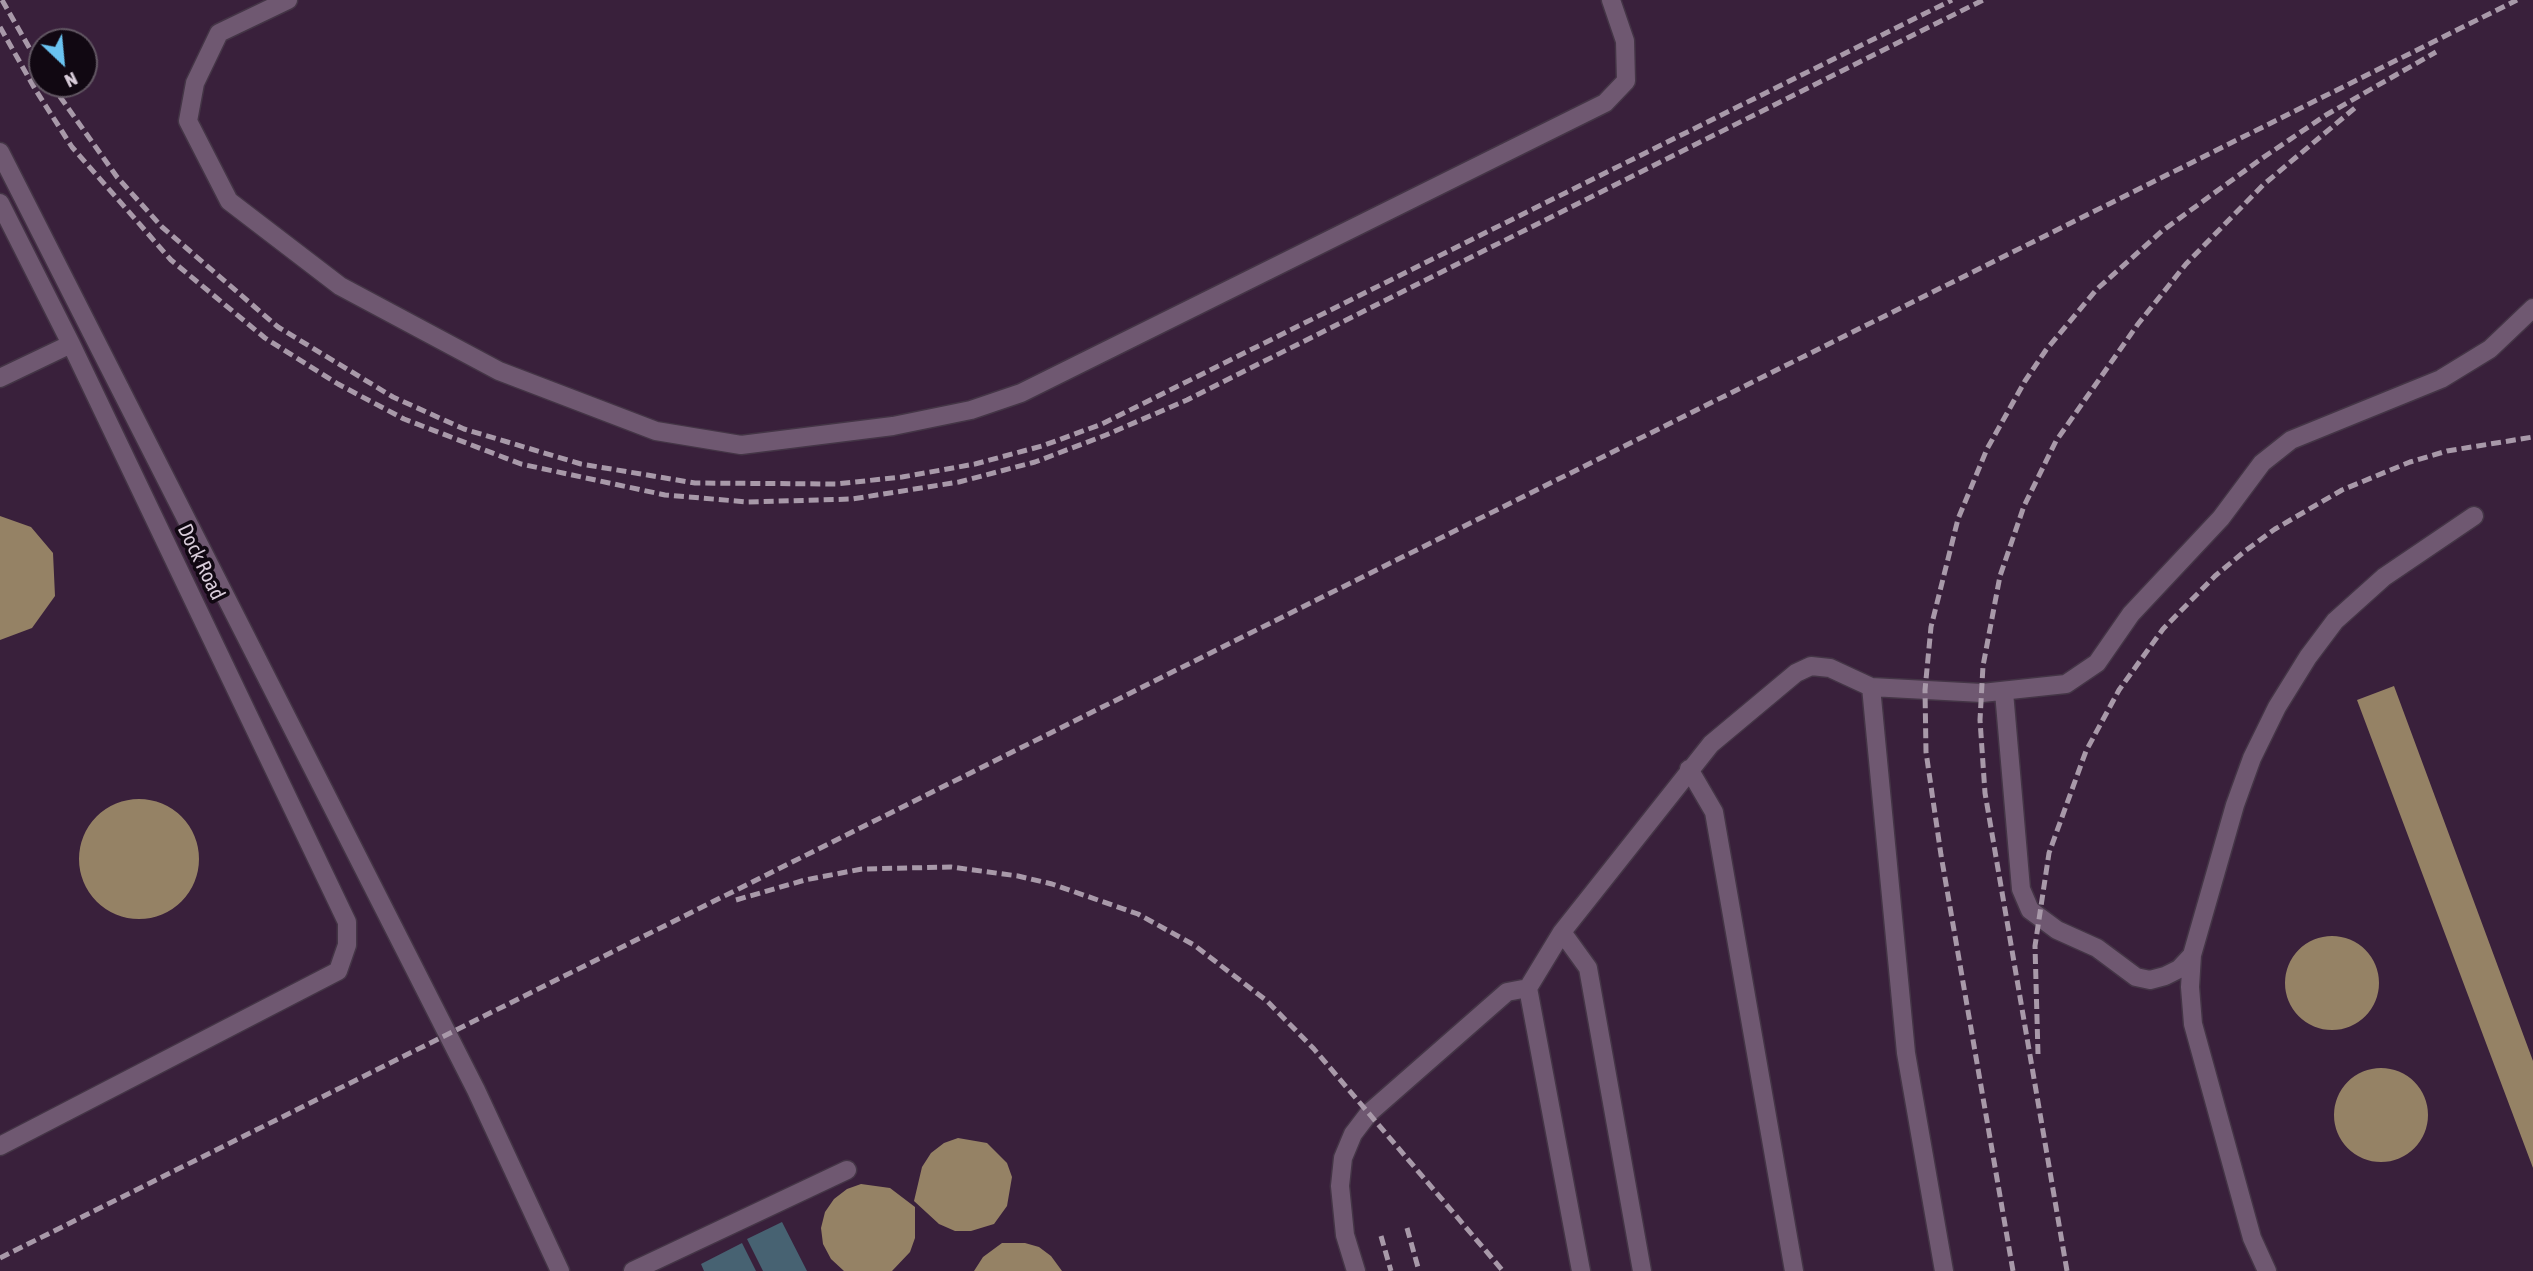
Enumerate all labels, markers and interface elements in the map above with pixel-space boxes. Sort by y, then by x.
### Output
north arrow [28,28,98,98]
text: N [61,68,81,92]
street label: Dock Road [172,520,230,604]

